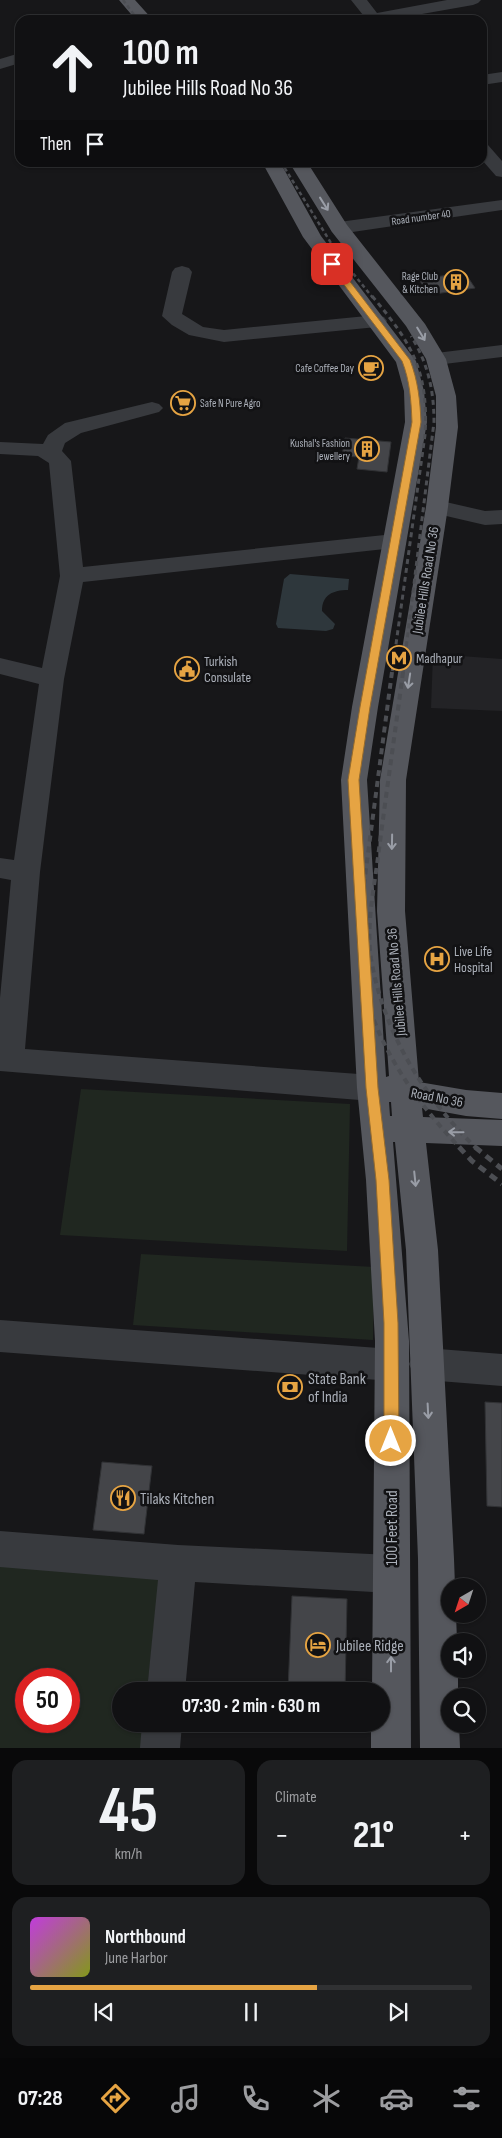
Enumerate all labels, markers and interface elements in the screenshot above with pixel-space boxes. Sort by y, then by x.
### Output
text: 100 m [123,32,199,75]
icon: ahead [40,35,105,100]
text: Jubilee Hills Road No 36 [123,75,293,102]
icon: arrive [81,130,109,158]
text: Then [40,133,71,156]
one-way arrow [319,196,329,210]
street label: Road number 40 [391,207,452,228]
pin [311,243,353,285]
icon: arrive [318,250,346,278]
building icon: Rage Club & Kitchen [443,269,469,295]
place label: Rage Club & Kitchen [402,270,438,296]
one-way arrow [417,326,427,340]
cafe icon: Cafe Coffee Day [358,355,384,381]
place label: Cafe Coffee Day [295,362,355,375]
supermarket icon: Safe N Pure Agro [170,390,196,416]
place label: Safe N Pure Agro [200,397,261,410]
building icon: Kushal's Fashion Jewellery [354,436,380,462]
place label: Kushal's Fashion Jewellery [290,437,351,463]
street label: Jubilee Hills Road No 36 [408,525,442,636]
metro station icon: Madhapur [386,645,412,671]
place label: Madhapur [416,650,463,667]
place label: Turkish Consulate [204,653,251,686]
public building icon: Turkish Consulate [174,656,200,682]
one-way arrow [403,672,413,688]
one-way arrow [387,834,397,850]
street label: Jubilee Hills Road No 36 [383,927,410,1038]
place label: Live Life Hospital [454,943,493,976]
hospital icon: Live Life Hospital [424,946,450,972]
street label: Road No 36 [409,1084,464,1111]
one-way arrow [448,1127,464,1137]
one-way arrow [410,1171,420,1187]
place label: State Bank of India [308,1370,366,1407]
bank icon: State Bank of India [277,1374,303,1400]
one-way arrow [424,1403,433,1419]
position arrow [364,1414,416,1466]
restaurant icon: Tilaks Kitchen [110,1485,136,1511]
place label: Tilaks Kitchen [140,1490,214,1509]
street label: 100 Feet Road [383,1490,402,1566]
north arrow [441,1578,486,1622]
map controls [441,1578,486,1733]
hotel icon: Jubilee Ridge [305,1632,331,1658]
button: sound [441,1633,486,1678]
place label: Jubilee Ridge [335,1637,404,1656]
one-way arrow [386,1657,396,1673]
speed limit sign: 50 [15,1668,80,1733]
button: search [441,1688,486,1733]
text: 07:30 · 2 min · 630 m [182,1695,320,1718]
text: 45 [99,1773,158,1851]
text: Climate [275,1788,317,1807]
text: 21° [353,1813,394,1858]
text: − [275,1819,289,1852]
text: + [458,1819,472,1852]
text: km/h [115,1845,142,1864]
text: Northbound [105,1926,186,1949]
text: June Harbor [105,1949,168,1968]
icon: previous [90,1998,118,2026]
icon: pause [237,1998,265,2026]
icon: next [384,1998,412,2026]
icon: directions [98,2081,133,2116]
icon: music [168,2081,203,2116]
icon: phone [238,2081,273,2116]
icon: climate [309,2081,344,2116]
icon: car [379,2081,414,2116]
icon: filters [449,2081,484,2116]
text: 07:28 [18,2085,63,2112]

